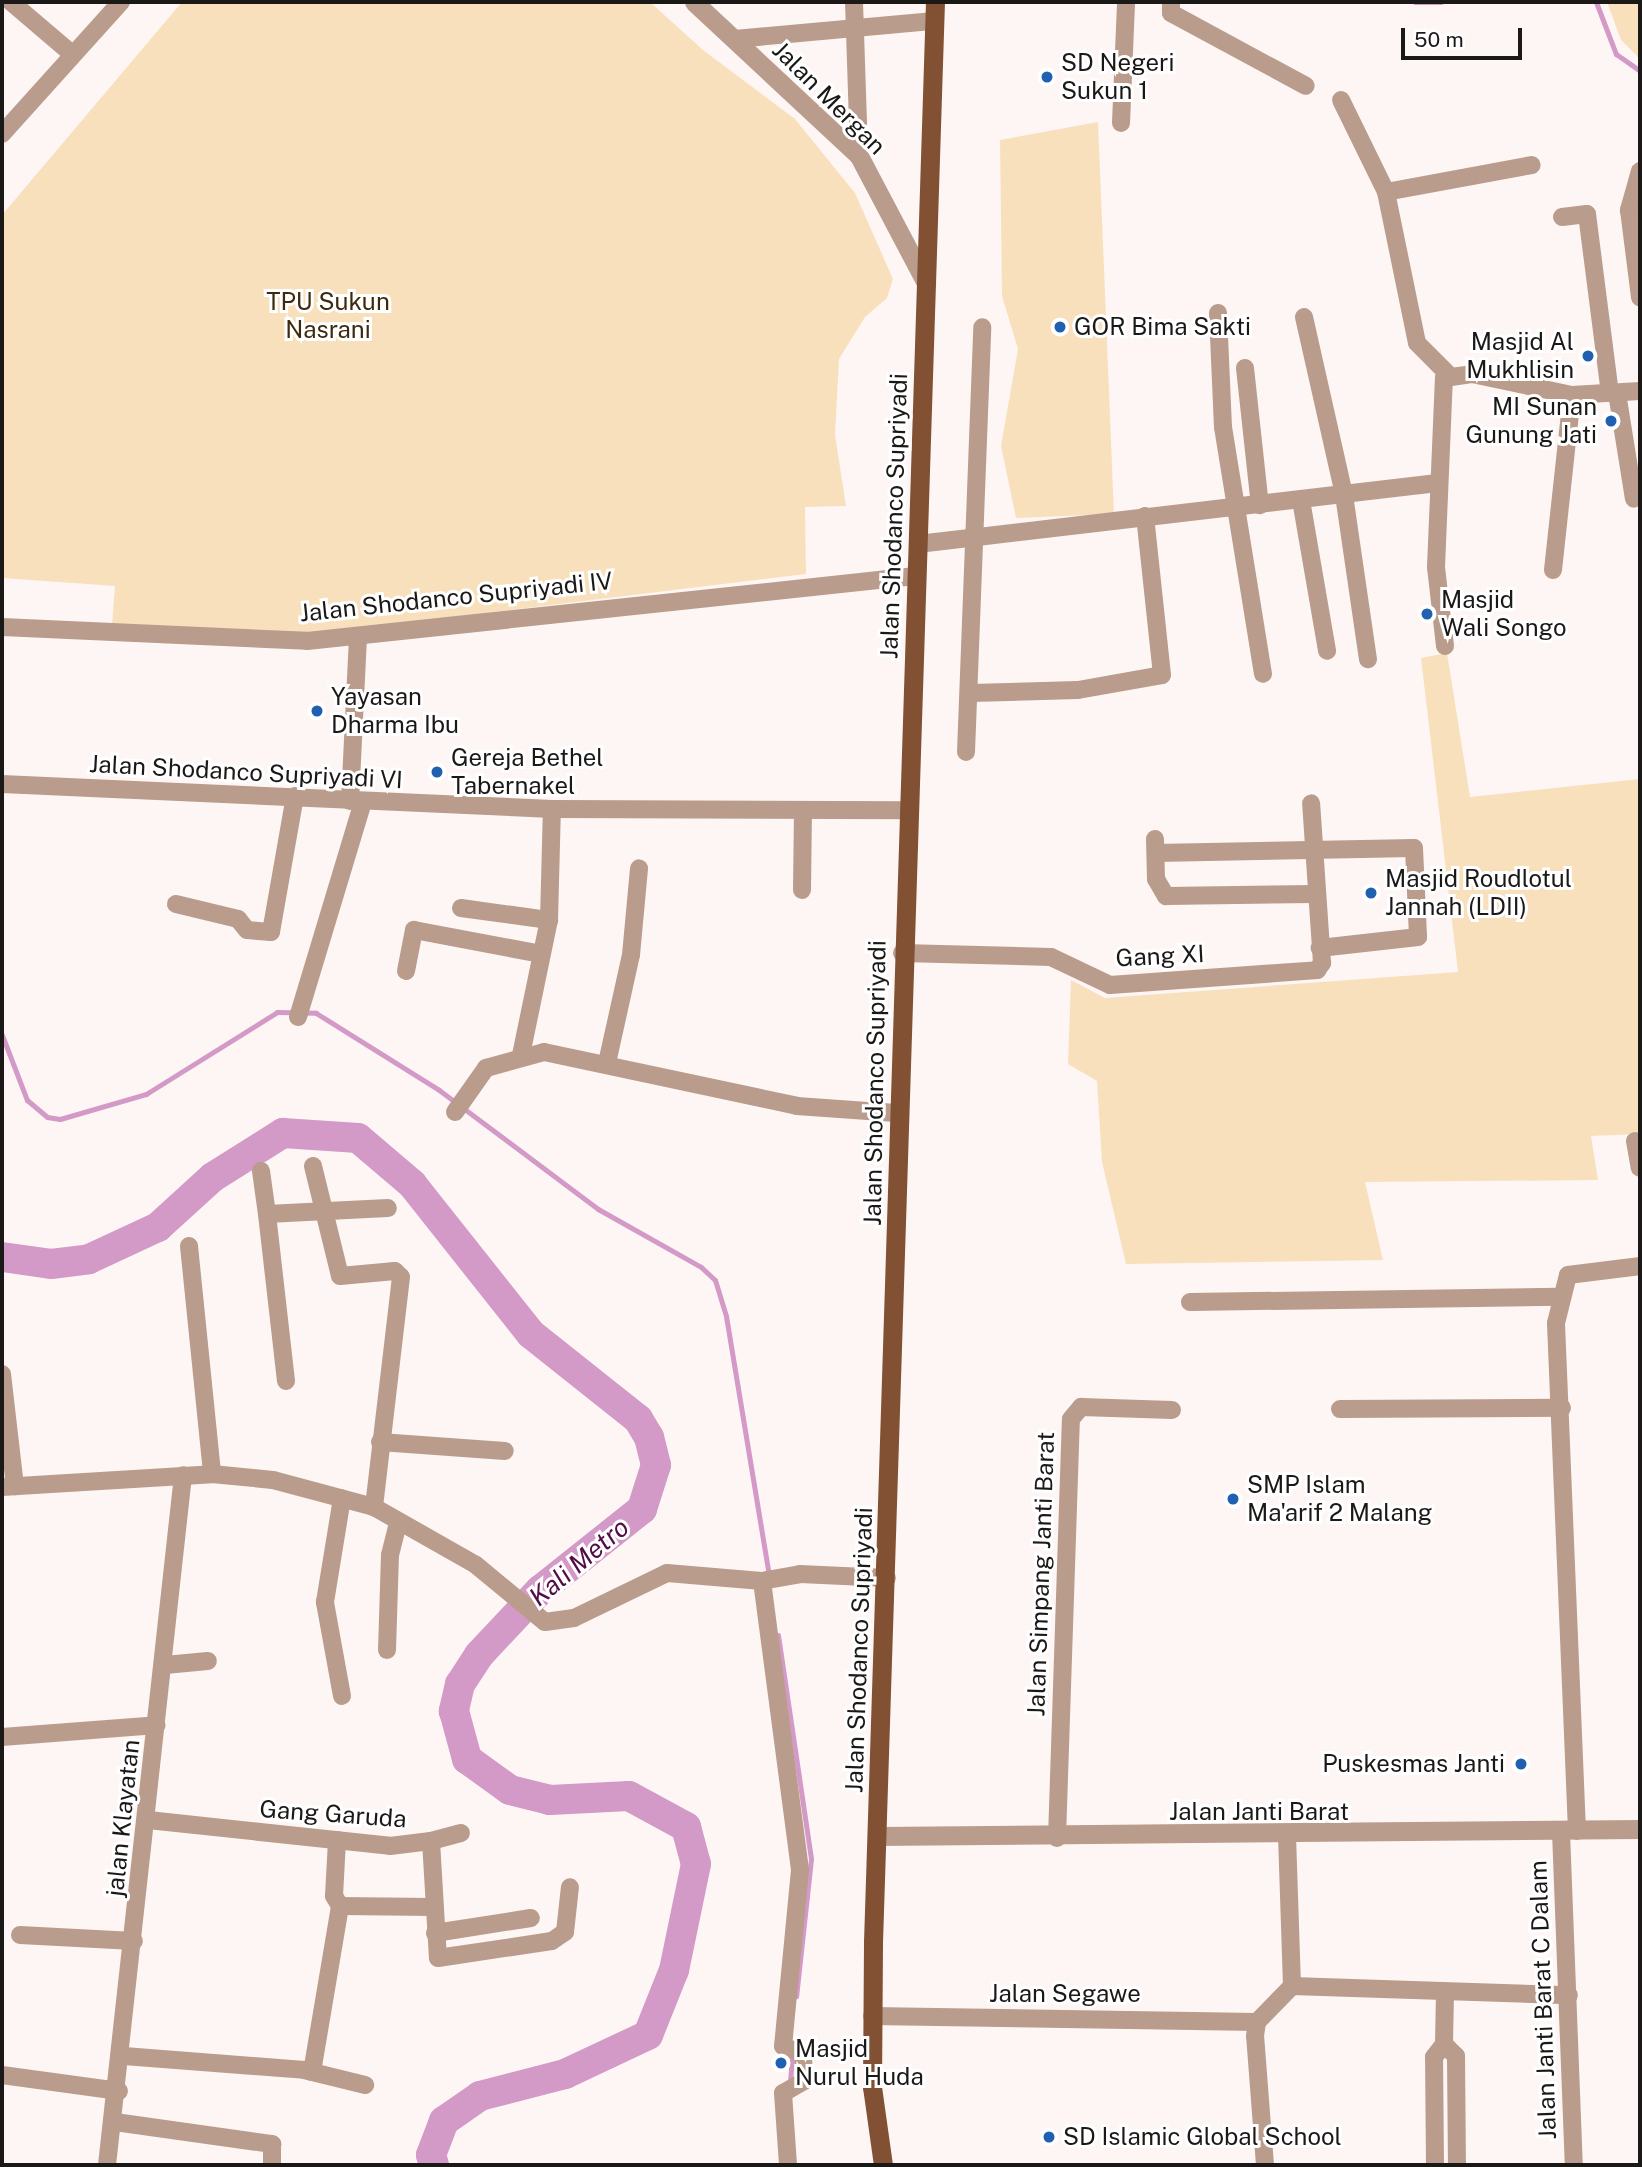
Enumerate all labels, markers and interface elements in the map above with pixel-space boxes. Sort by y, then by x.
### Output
scale bar [1404,14,1525,58]
text: 50 m [1414,27,1464,52]
street label: Jalan Mergan [766,35,892,161]
place label: SD Negeri Sukun 1 [1061,49,1174,105]
marker: SD Negeri Sukun 1 [1039,69,1055,85]
park label: TPU Sukun Nasrani [266,288,390,344]
place label: GOR Bima Sakti [1074,313,1251,341]
marker: GOR Bima Sakti [1052,319,1068,335]
place label: Masjid Al Mukhlisin [1466,328,1574,384]
marker: Masjid Al Mukhlisin [1580,348,1596,364]
street label: Jalan Shodanco Supriyadi [875,373,913,659]
place label: MI Sunan Gunung Jati [1465,393,1597,449]
marker: MI Sunan Gunung Jati [1603,413,1619,429]
street label: Jalan Shodanco Supriyadi IV [298,566,614,628]
place label: Masjid Wali Songo [1441,586,1567,642]
marker: Masjid Wali Songo [1419,606,1435,622]
place label: Yayasan Dharma Ibu [331,683,459,739]
marker: Yayasan Dharma Ibu [309,703,325,719]
place label: Gereja Bethel Tabernakel [451,744,604,800]
street label: Jalan Shodanco Supriyadi VI [88,749,404,795]
marker: Gereja Bethel Tabernakel [429,764,445,780]
place label: Masjid Roudlotul Jannah (LDII) [1385,865,1572,921]
marker: Masjid Roudlotul Jannah (LDII) [1363,885,1379,901]
street label: Gang XI [1115,939,1205,973]
street label: Jalan Shodanco Supriyadi [858,940,892,1226]
street label: Jalan Simpang Janti Barat [1022,1431,1060,1717]
place label: SMP Islam Ma'arif 2 Malang [1247,1471,1432,1527]
marker: SMP Islam Ma'arif 2 Malang [1225,1491,1241,1507]
street label: Jalan Shodanco Supriyadi [840,1507,878,1793]
water label: Kali Metro [523,1511,635,1613]
street label: jalan Klayatan [100,1738,146,1898]
place label: Puskesmas Janti [1322,1750,1505,1778]
marker: Puskesmas Janti [1511,1754,1531,1774]
street label: Gang Garuda [259,1794,407,1834]
street label: Jalan Janti Barat [1169,1798,1349,1826]
street label: Jalan Janti Barat C Dalam [1524,1860,1562,2140]
street label: Jalan Segawe [989,1980,1141,2008]
place label: Masjid Nurul Huda [795,2035,924,2091]
marker: Masjid Nurul Huda [773,2055,789,2071]
place label: SD Islamic Global School [1063,2123,1342,2151]
marker: SD Islamic Global School [1041,2129,1057,2145]

